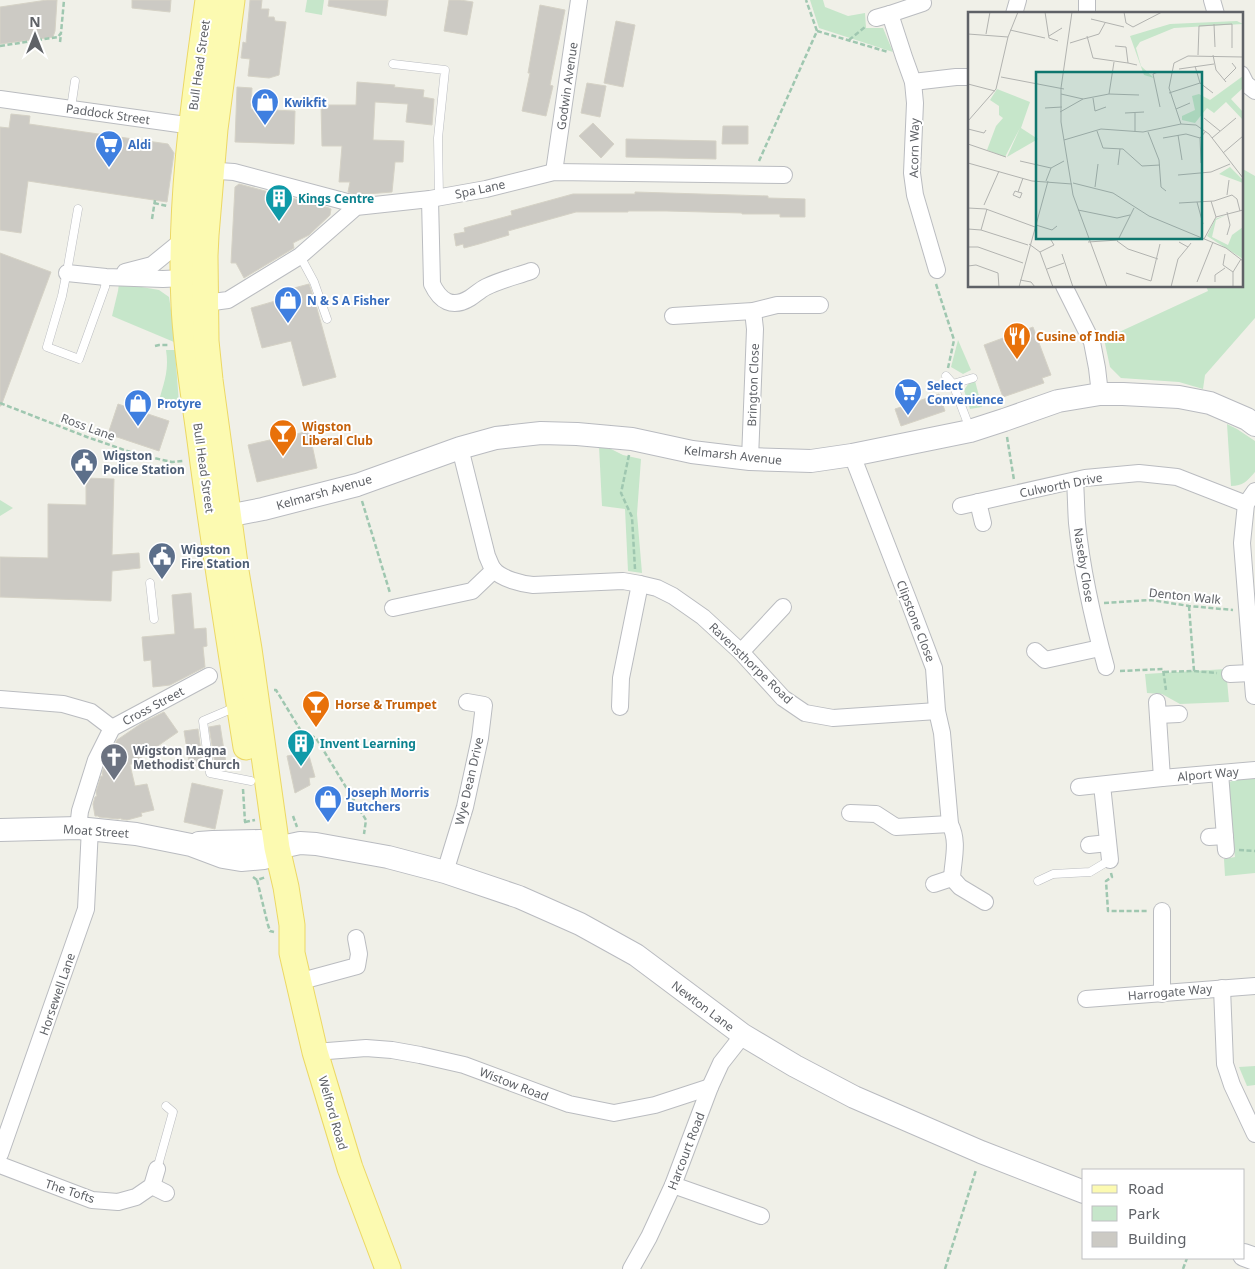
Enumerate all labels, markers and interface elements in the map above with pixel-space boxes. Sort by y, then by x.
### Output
north arrow [10,10,60,60]
text: N [29,12,41,31]
inset map [968,12,1242,288]
street label: Bull Head Street [184,18,214,111]
street label: Godwin Avenue [552,41,582,131]
shop icon: Kwikfit [250,87,280,126]
place label: Kwikfit [284,94,327,111]
street label: Paddock Street [65,100,152,128]
street label: Acorn Way [905,117,923,178]
supermarket icon: Aldi [94,129,124,168]
place label: Aldi [128,136,151,153]
street label: Spa Lane [453,175,507,203]
building icon: Kings Centre [264,183,294,222]
place label: Kings Centre [298,190,374,207]
shop icon: N & S A Fisher [273,285,303,324]
place label: N & S A Fisher [307,292,390,309]
restaurant icon: Cusine of India [1002,321,1032,360]
place label: Cusine of India [1036,328,1125,345]
street label: Brington Close [743,343,763,427]
supermarket icon: Select Convenience [893,377,923,416]
place label: Select Convenience [927,377,1004,408]
shop icon: Protyre [123,388,153,427]
place label: Protyre [157,395,201,412]
street label: Ross Lane [59,409,118,445]
bar icon: Wigston Liberal Club [268,418,298,457]
place label: Wigston Liberal Club [302,418,373,449]
street label: Bull Head Street [189,422,219,515]
street label: Kelmarsh Avenue [683,441,783,469]
public building icon: Wigston Police Station [69,447,99,486]
place label: Wigston Police Station [103,447,185,478]
street label: Culworth Drive [1018,469,1104,501]
street label: Kelmarsh Avenue [274,470,374,514]
street label: Naseby Close [1070,527,1098,604]
public building icon: Wigston Fire Station [147,541,177,580]
place label: Wigston Fire Station [181,541,250,572]
street label: Clipstone Close [893,578,939,665]
street label: Denton Walk [1148,584,1222,608]
street label: Ravensthorpe Road [705,619,797,707]
street label: Cross Street [119,682,187,729]
bar icon: Horse & Trumpet [301,689,331,728]
place label: Horse & Trumpet [335,696,437,713]
building icon: Invent Learning [286,728,316,767]
place label: Invent Learning [320,735,416,752]
street label: Wye Dean Drive [451,735,487,827]
church icon: Wigston Magna Methodist Church [99,742,129,781]
place label: Wigston Magna Methodist Church [133,742,240,773]
street label: Alport Way [1177,763,1240,785]
shop icon: Joseph Morris Butchers [313,784,343,823]
place label: Joseph Morris Butchers [346,784,429,815]
street label: Moat Street [63,820,130,842]
street label: Horsewell Lane [35,950,79,1037]
street label: Newton Lane [668,977,738,1035]
street label: Harrogate Way [1127,980,1214,1004]
street label: Wistow Road [477,1063,551,1105]
street label: Welford Road [314,1074,352,1152]
street label: Harcourt Road [663,1110,709,1192]
legend [1082,1169,1245,1259]
street label: The Tofts [43,1175,97,1207]
text: Road [1128,1178,1164,1198]
text: Park [1128,1203,1160,1223]
text: Building [1128,1228,1186,1248]

